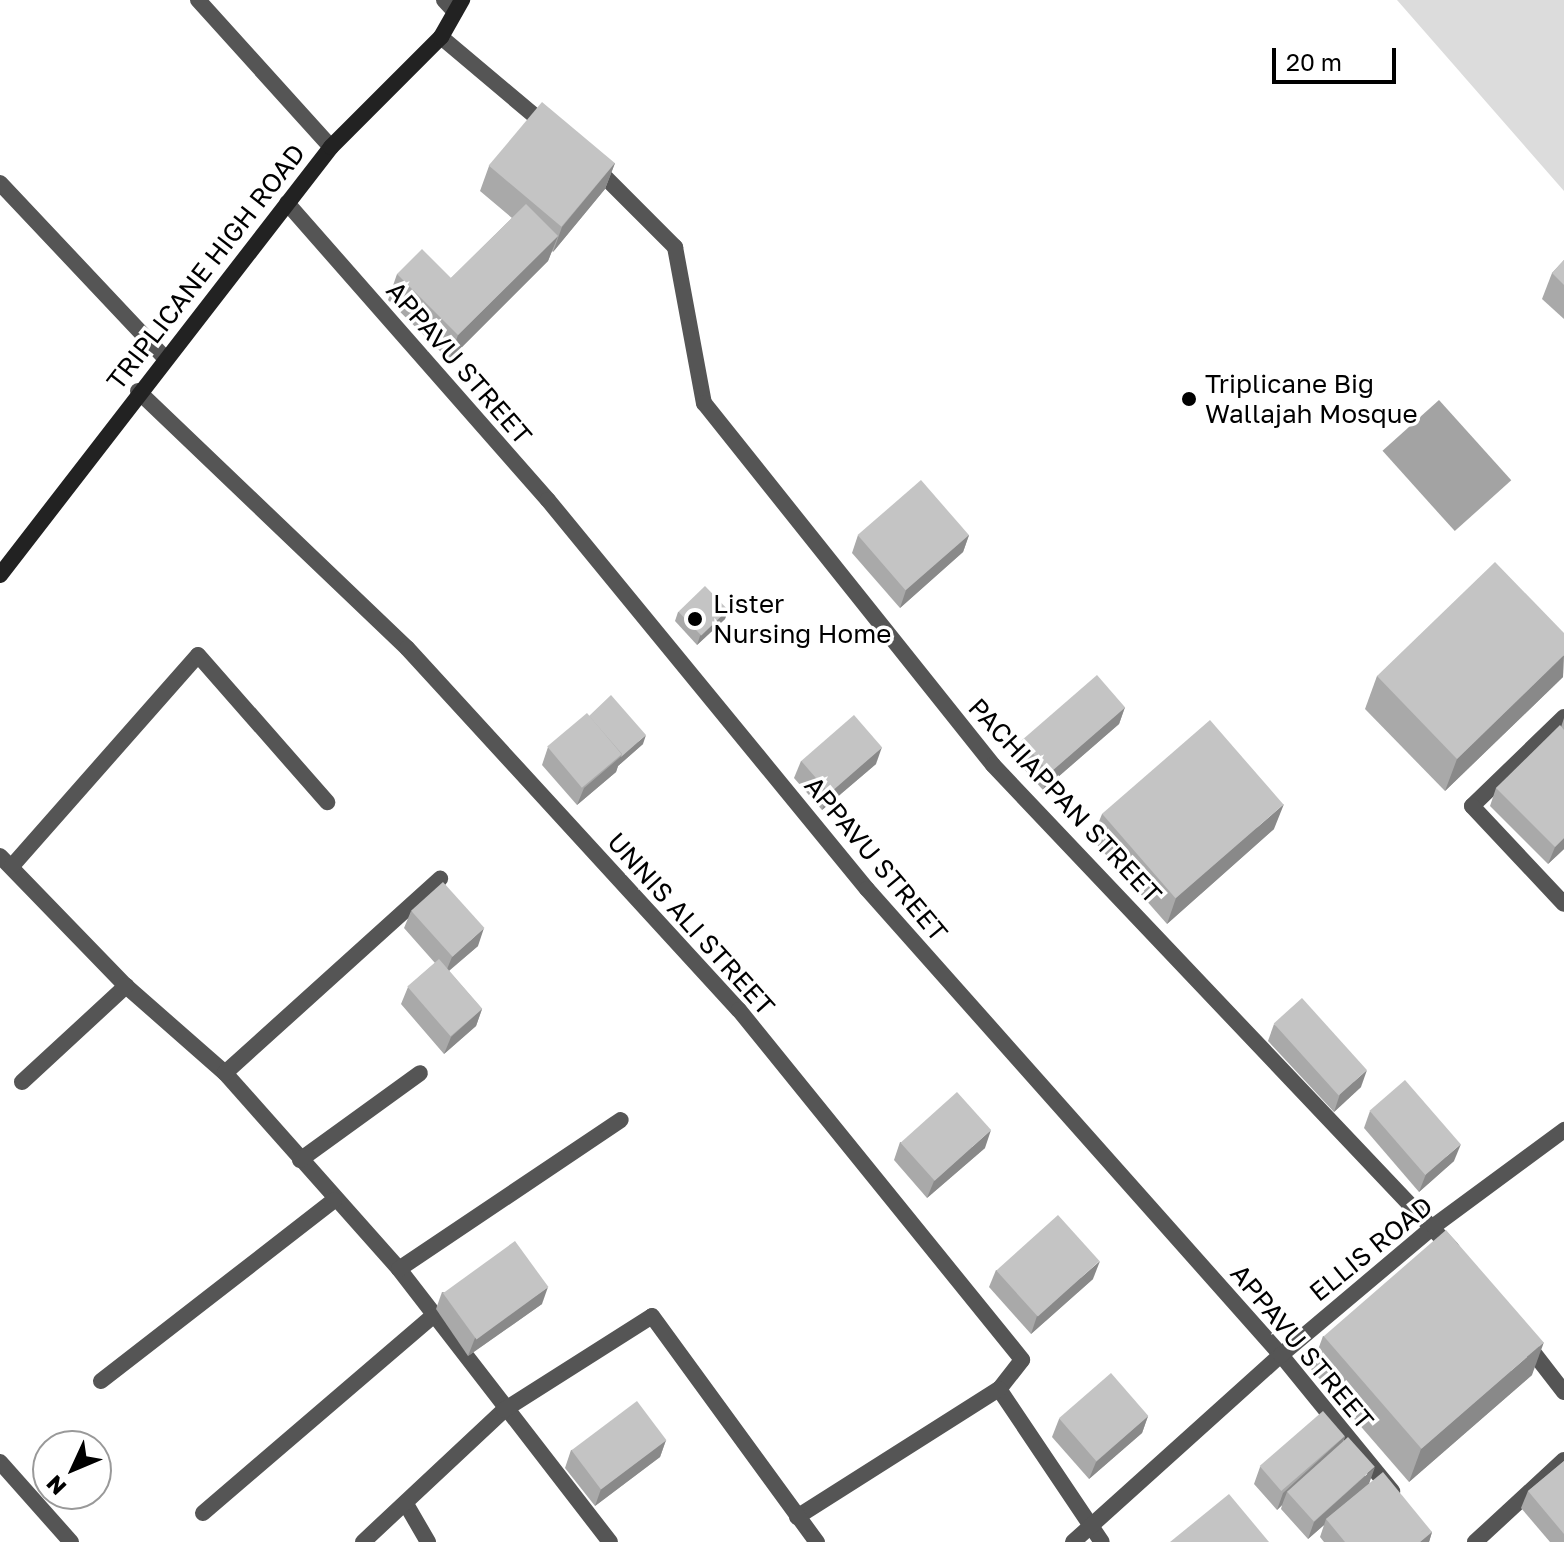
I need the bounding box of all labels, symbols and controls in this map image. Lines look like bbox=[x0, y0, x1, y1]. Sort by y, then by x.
scale bar bbox=[1276, 32, 1400, 82]
text: 20 m bbox=[1286, 47, 1342, 76]
street label: TRIPLICANE HIGH ROAD bbox=[100, 138, 312, 396]
street label: APPAVU STREET bbox=[380, 275, 538, 451]
place label: Triplicane Big Wallajah Mosque bbox=[1205, 368, 1418, 430]
marker: Triplicane Big Wallajah Mosque bbox=[1180, 390, 1198, 408]
place label: Lister Nursing Home bbox=[713, 588, 891, 650]
marker: Lister Nursing Home bbox=[684, 608, 706, 630]
street label: PACHIAPPAN STREET bbox=[962, 692, 1168, 910]
street label: APPAVU STREET bbox=[798, 770, 954, 948]
street label: UNNIS ALI STREET bbox=[601, 826, 781, 1022]
street label: ELLIS ROAD bbox=[1303, 1190, 1439, 1308]
street label: APPAVU STREET bbox=[1224, 1258, 1380, 1436]
north arrow bbox=[32, 1430, 112, 1510]
text: N bbox=[40, 1470, 71, 1501]

